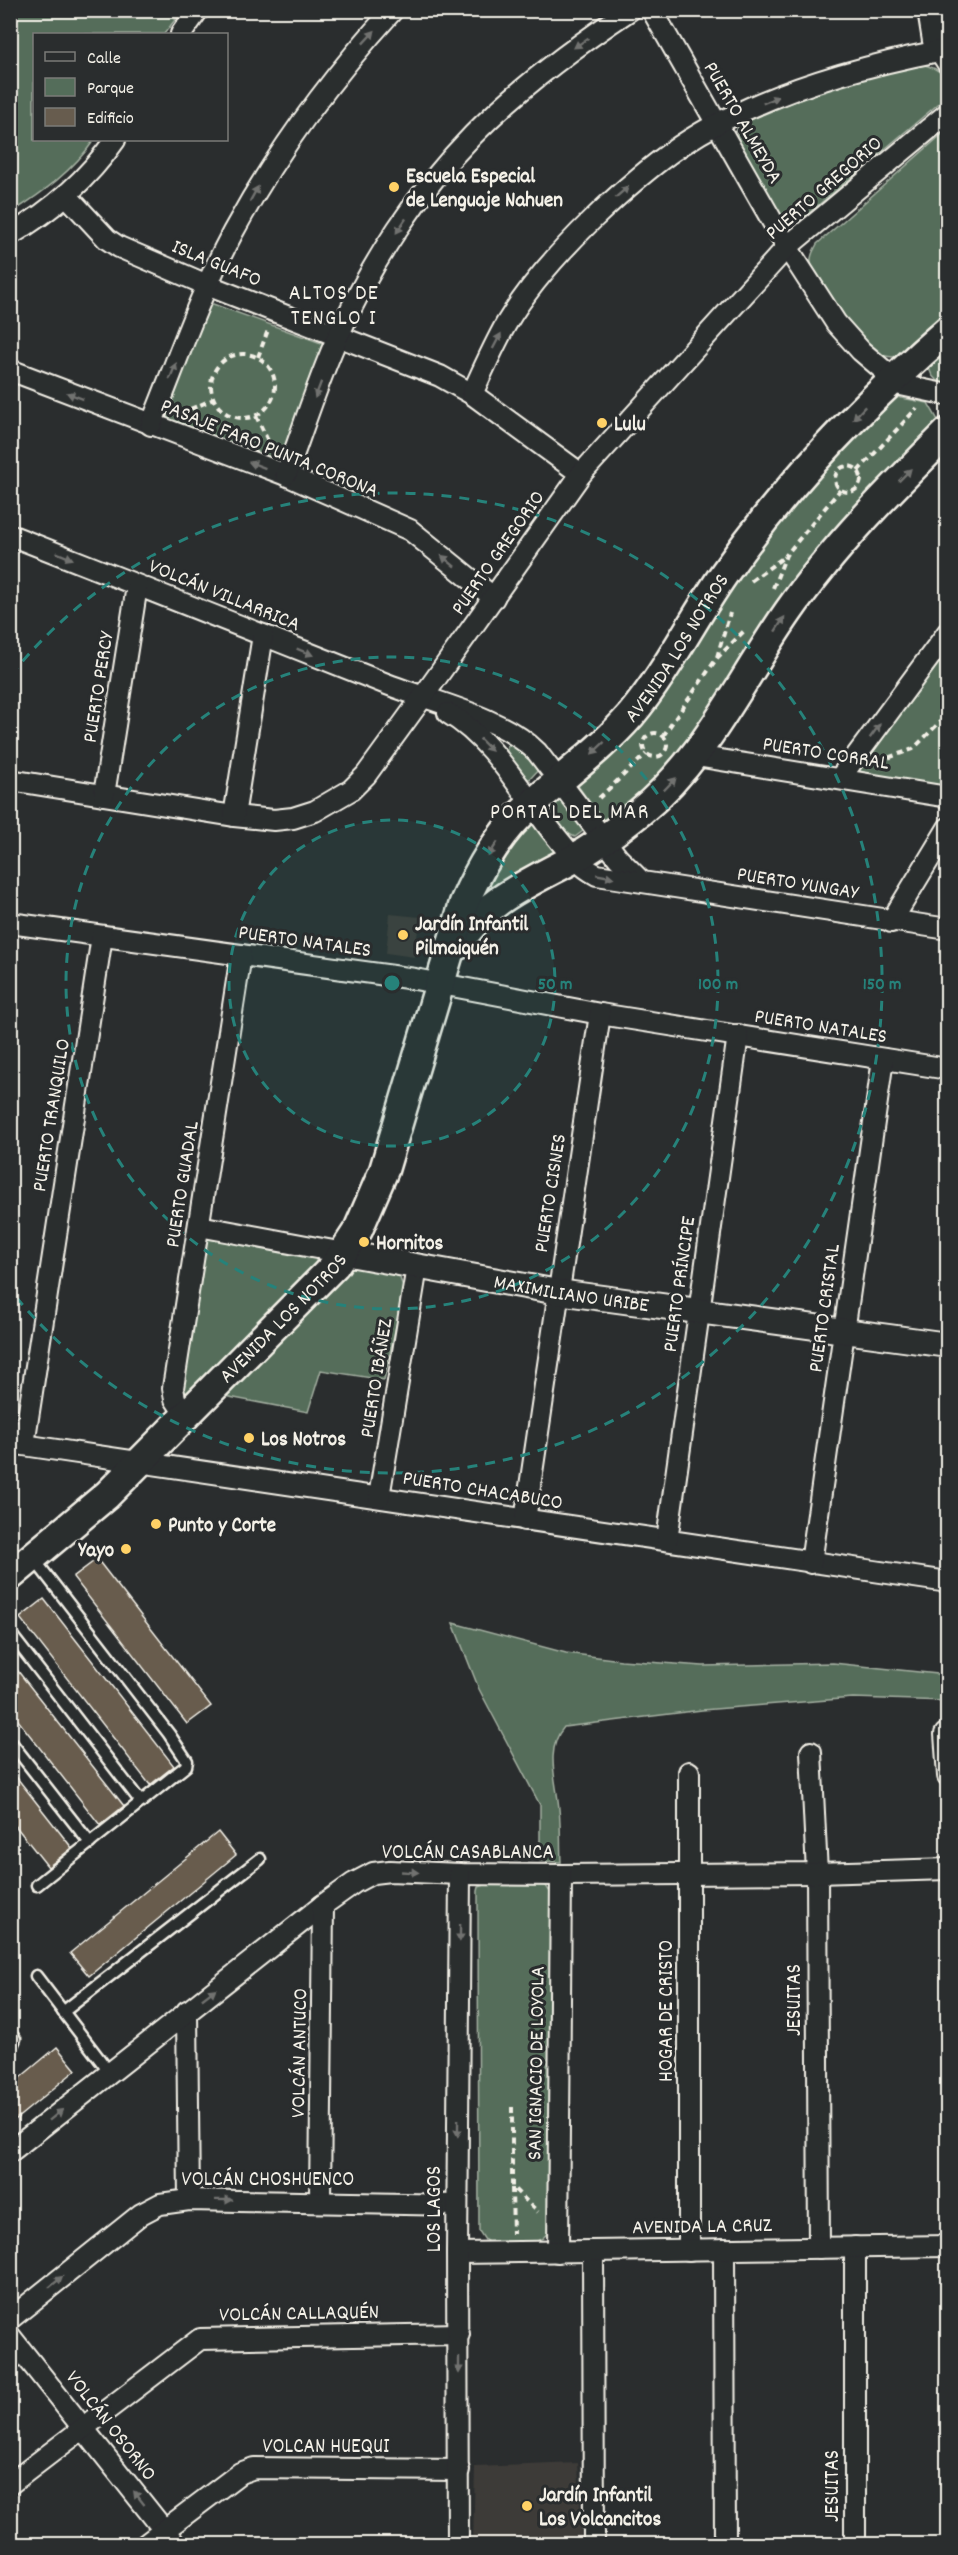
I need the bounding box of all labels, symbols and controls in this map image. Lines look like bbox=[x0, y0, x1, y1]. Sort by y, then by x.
one-way arrow bbox=[362, 30, 375, 45]
legend bbox=[33, 33, 228, 141]
one-way arrow bbox=[574, 37, 590, 49]
text: Calle bbox=[87, 47, 121, 72]
street label: PUERTO ALMEYDA bbox=[694, 57, 789, 190]
text: Parque bbox=[87, 77, 134, 102]
one-way arrow bbox=[763, 95, 781, 105]
text: Edificio bbox=[87, 107, 134, 132]
street label: PUERTO GREGORIO bbox=[760, 130, 890, 249]
place label: Escuela Especial de Lenguaje Nahuen bbox=[406, 163, 563, 217]
marker: Escuela Especial de Lenguaje Nahuen bbox=[387, 180, 401, 194]
one-way arrow bbox=[249, 186, 260, 202]
one-way arrow bbox=[614, 186, 629, 199]
one-way arrow bbox=[395, 217, 407, 233]
street label: ISLA GUAFO bbox=[167, 233, 265, 296]
district label: ALTOS DE TENGLO I bbox=[289, 279, 379, 335]
one-way arrow bbox=[492, 332, 502, 350]
one-way arrow bbox=[169, 362, 178, 380]
one-way arrow bbox=[312, 381, 322, 399]
one-way arrow bbox=[65, 391, 83, 401]
street label: PASAJE FARO PUNTA CORONA bbox=[155, 392, 382, 507]
one-way arrow bbox=[852, 405, 866, 420]
place label: Lulu bbox=[614, 411, 646, 441]
marker: Lulu bbox=[595, 416, 609, 430]
one-way arrow bbox=[248, 459, 266, 469]
one-way arrow bbox=[898, 468, 912, 482]
street label: PUERTO GREGORIO bbox=[445, 485, 554, 622]
one-way arrow bbox=[56, 552, 74, 562]
street label: VOLCÁN VILLARRICA bbox=[144, 553, 304, 641]
one-way arrow bbox=[441, 556, 456, 568]
street label: AVENIDA LOS NOTROS bbox=[619, 568, 738, 730]
one-way arrow bbox=[775, 615, 786, 632]
street label: PUERTO PERCY bbox=[76, 629, 124, 745]
one-way arrow bbox=[296, 647, 314, 657]
one-way arrow bbox=[869, 724, 881, 740]
street label: PUERTO CORRAL bbox=[760, 730, 891, 780]
one-way arrow bbox=[479, 737, 493, 751]
one-way arrow bbox=[590, 741, 605, 755]
one-way arrow bbox=[663, 778, 677, 792]
district label: PORTAL DEL MAR bbox=[490, 798, 650, 829]
one-way arrow bbox=[487, 841, 498, 857]
street label: PUERTO YUNGAY bbox=[735, 861, 862, 910]
one-way arrow bbox=[595, 872, 614, 881]
place label: Jardín Infantil Pilmaiquén bbox=[415, 911, 529, 965]
street label: PUERTO NATALES bbox=[236, 919, 373, 967]
marker: Jardín Infantil Pilmaiquén bbox=[396, 928, 410, 942]
centre of rings bbox=[382, 973, 402, 993]
text: 50 m bbox=[538, 973, 572, 998]
text: 100 m bbox=[698, 973, 738, 998]
text: 150 m bbox=[863, 973, 901, 998]
street label: PUERTO NATALES bbox=[752, 1003, 889, 1053]
street label: PUERTO TRANQUILO bbox=[26, 1037, 80, 1194]
street label: PUERTO GUADAL bbox=[159, 1119, 209, 1250]
street label: PUERTO CISNES bbox=[528, 1132, 576, 1255]
street label: PUERTO PRÍNCIPE bbox=[657, 1214, 705, 1354]
place label: Hornitos bbox=[376, 1230, 444, 1260]
marker: Hornitos bbox=[357, 1235, 371, 1249]
street label: PUERTO CRISTAL bbox=[802, 1242, 850, 1375]
street label: AVENIDA LOS NOTROS bbox=[214, 1248, 357, 1392]
street label: MAXIMILIANO URIBE bbox=[491, 1269, 651, 1322]
street label: PUERTO IBÁÑEZ bbox=[354, 1316, 402, 1440]
place label: Los Notros bbox=[261, 1426, 346, 1456]
marker: Los Notros bbox=[242, 1431, 256, 1445]
street label: PUERTO CHACABUCO bbox=[400, 1465, 565, 1519]
place label: Punto y Corte bbox=[168, 1512, 276, 1542]
marker: Punto y Corte bbox=[149, 1517, 163, 1531]
place label: Yayo bbox=[78, 1537, 114, 1567]
marker: Yayo bbox=[119, 1542, 133, 1556]
street label: VOLCÁN CASABLANCA bbox=[382, 1839, 554, 1869]
one-way arrow bbox=[400, 1867, 419, 1876]
one-way arrow bbox=[455, 1923, 465, 1942]
street label: HOGAR DE CRISTO bbox=[653, 1940, 683, 2082]
street label: JESUITAS bbox=[781, 1964, 811, 2036]
street label: SAN IGNACIO DE LOYOLA bbox=[521, 1966, 555, 2160]
one-way arrow bbox=[201, 1988, 217, 2001]
street label: VOLCÁN ANTUCO bbox=[285, 1988, 317, 2118]
one-way arrow bbox=[48, 2109, 64, 2122]
one-way arrow bbox=[453, 2118, 463, 2137]
street label: VOLCÁN CHOSHUENCO bbox=[182, 2166, 354, 2196]
street label: LOS LAGOS bbox=[421, 2166, 451, 2252]
one-way arrow bbox=[215, 2195, 234, 2205]
street label: AVENIDA LA CRUZ bbox=[632, 2212, 773, 2244]
one-way arrow bbox=[48, 2275, 64, 2288]
street label: VOLCÁN CALLAQUÉN bbox=[219, 2299, 379, 2331]
one-way arrow bbox=[454, 2355, 464, 2374]
street label: VOLCÁN OSORNO bbox=[57, 2365, 162, 2489]
street label: VOLCAN HUEQUI bbox=[262, 2433, 390, 2463]
street label: JESUITAS bbox=[819, 2450, 849, 2522]
place label: Jardín Infantil Los Volcancitos bbox=[539, 2482, 661, 2536]
one-way arrow bbox=[133, 2491, 145, 2507]
marker: Jardín Infantil Los Volcancitos bbox=[520, 2499, 534, 2513]

